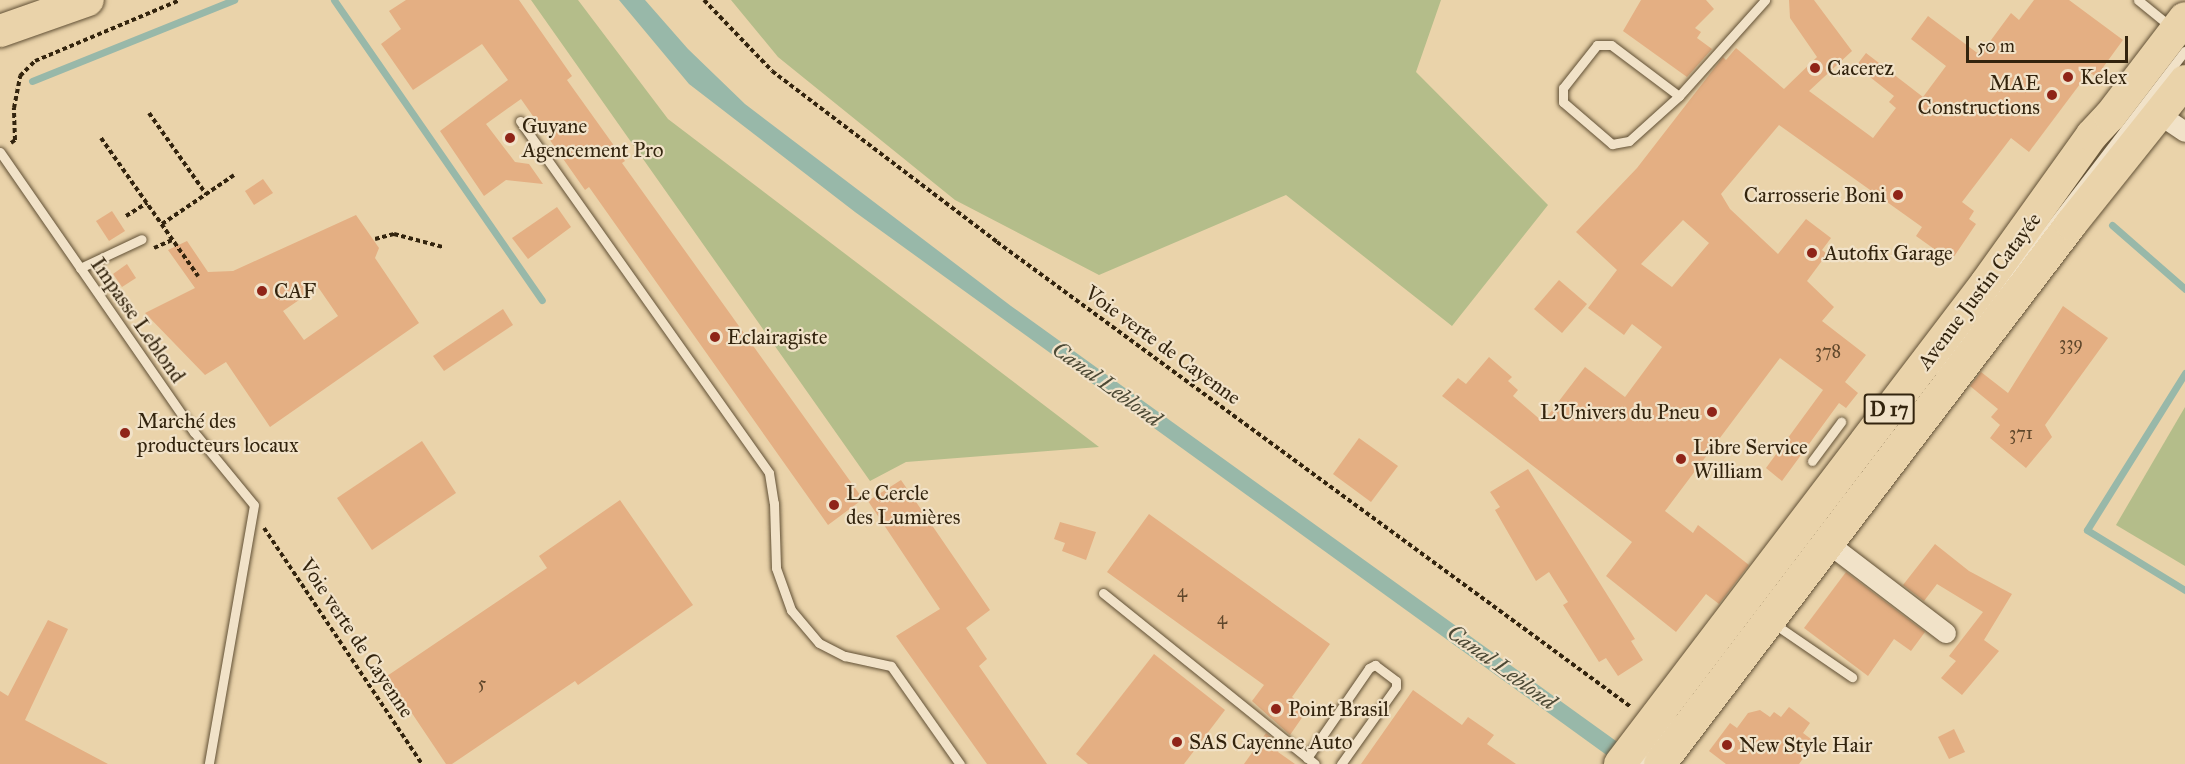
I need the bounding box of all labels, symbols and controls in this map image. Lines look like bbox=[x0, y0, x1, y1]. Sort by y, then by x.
scale bar bbox=[1969, 24, 2131, 62]
text: 50 m bbox=[1977, 35, 2015, 57]
place label: Cacerez bbox=[1827, 55, 1894, 81]
marker: Cacerez bbox=[1808, 61, 1822, 75]
place label: Kelex bbox=[2080, 64, 2127, 90]
place label: MAE Constructions bbox=[1918, 70, 2040, 120]
marker: Kelex bbox=[2061, 70, 2075, 84]
marker: MAE Constructions bbox=[2045, 88, 2059, 102]
place label: Guyane Agencement Pro bbox=[522, 113, 664, 163]
marker: Guyane Agencement Pro bbox=[503, 131, 517, 145]
place label: Carrosserie Boni bbox=[1744, 182, 1886, 208]
marker: Carrosserie Boni bbox=[1891, 188, 1905, 202]
street label: Avenue Justin Catayée bbox=[1912, 208, 2046, 374]
place label: Autofix Garage bbox=[1824, 240, 1953, 266]
marker: Autofix Garage bbox=[1805, 246, 1819, 260]
street label: Impasse Leblond bbox=[85, 252, 191, 388]
place label: CAF bbox=[274, 278, 316, 304]
street label: Voie verte de Cayenne bbox=[1080, 280, 1246, 410]
marker: CAF bbox=[255, 284, 269, 298]
place label: Eclairagiste bbox=[727, 324, 827, 350]
marker: Eclairagiste bbox=[708, 330, 722, 344]
house number: 339 bbox=[2059, 332, 2083, 354]
water label: Canal Leblond bbox=[1047, 336, 1167, 432]
house number: 378 bbox=[1815, 340, 1841, 362]
road number: D 17 bbox=[1864, 392, 1914, 426]
place label: L'Univers du Pneu bbox=[1540, 399, 1700, 425]
marker: L'Univers du Pneu bbox=[1705, 405, 1719, 419]
place label: Marché des producteurs locaux bbox=[137, 408, 299, 458]
house number: 371 bbox=[2009, 422, 2033, 444]
marker: Marché des producteurs locaux bbox=[118, 426, 132, 440]
place label: Libre Service William bbox=[1693, 434, 1808, 484]
marker: Libre Service William bbox=[1674, 452, 1688, 466]
place label: Le Cercle des Lumières bbox=[846, 480, 960, 530]
marker: Le Cercle des Lumières bbox=[827, 498, 841, 512]
street label: Voie verte de Cayenne bbox=[294, 554, 420, 722]
house number: 4 bbox=[1177, 580, 1187, 602]
house number: 4 bbox=[1217, 607, 1227, 629]
water label: Canal Leblond bbox=[1442, 619, 1562, 715]
house number: 5 bbox=[478, 672, 486, 694]
place label: Point Brasil bbox=[1288, 696, 1389, 722]
marker: Point Brasil bbox=[1269, 702, 1283, 716]
place label: SAS Cayenne Auto bbox=[1189, 729, 1352, 755]
place label: New Style Hair bbox=[1739, 732, 1872, 758]
marker: SAS Cayenne Auto bbox=[1170, 735, 1184, 749]
marker: New Style Hair bbox=[1720, 738, 1734, 752]

